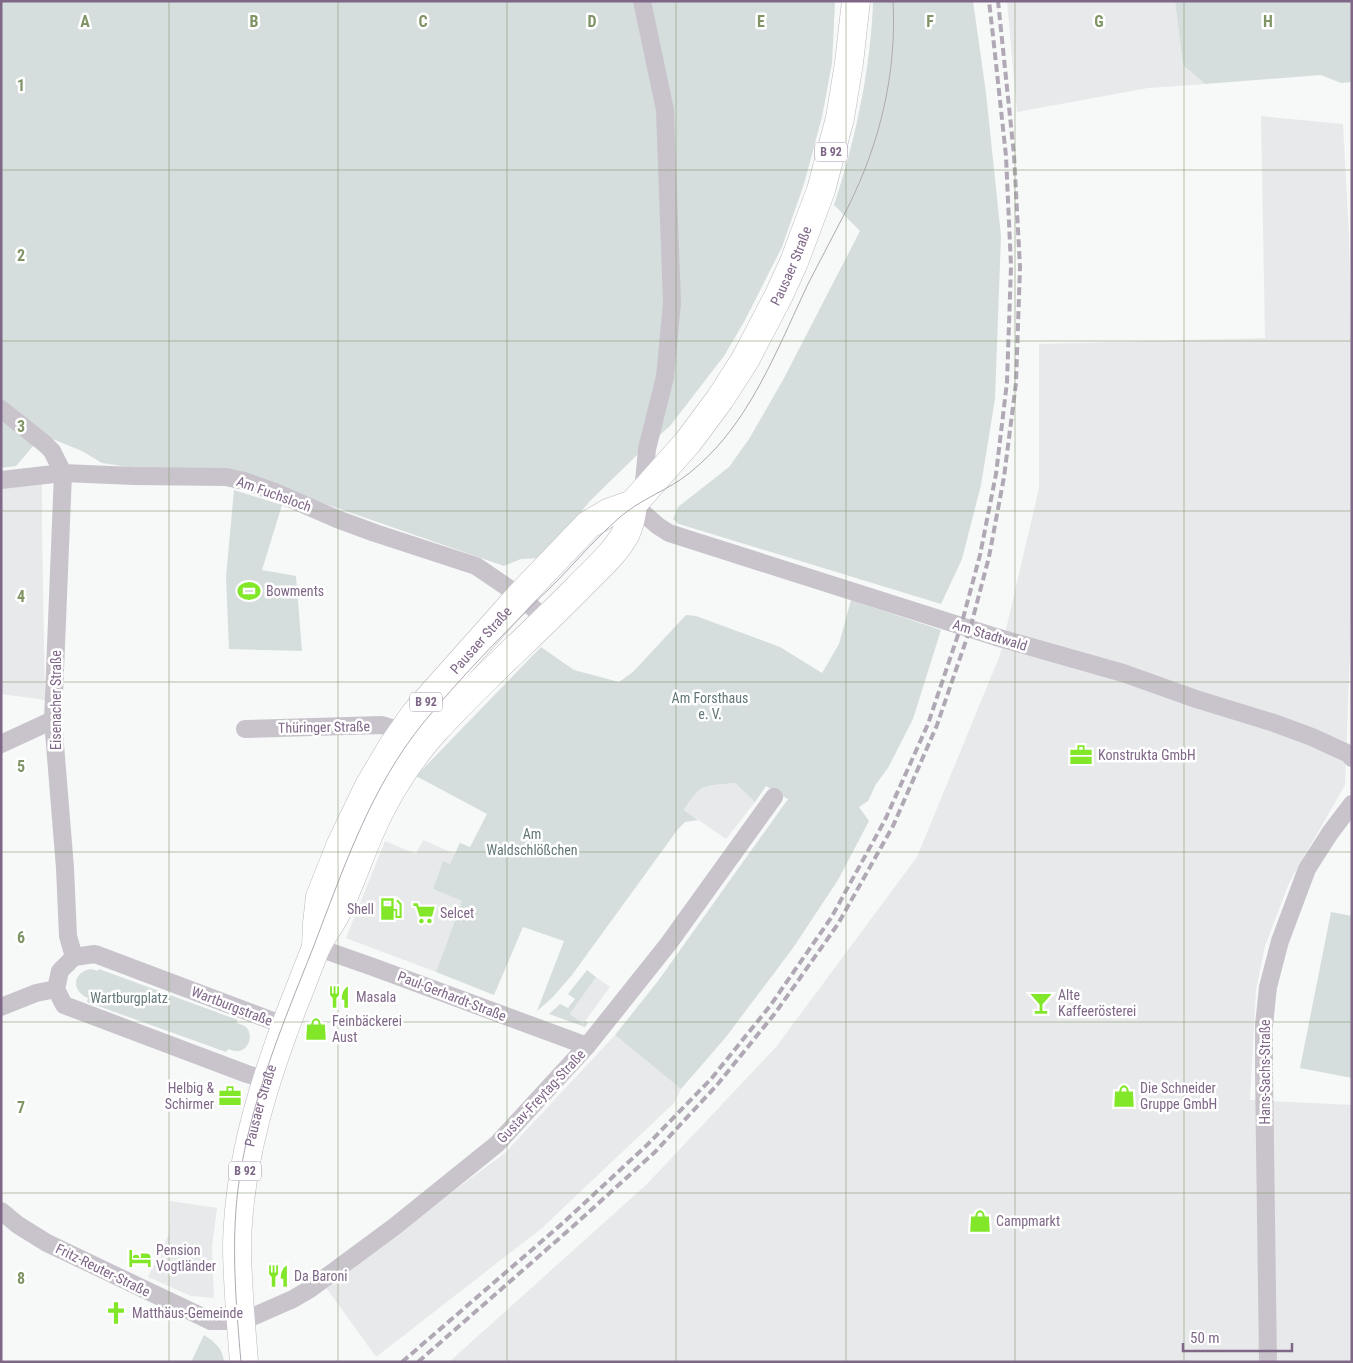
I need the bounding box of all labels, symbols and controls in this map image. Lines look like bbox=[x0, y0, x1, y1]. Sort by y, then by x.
text: A bbox=[80, 12, 90, 31]
text: B bbox=[250, 12, 259, 31]
text: C bbox=[418, 12, 428, 31]
text: D bbox=[587, 12, 597, 31]
text: E bbox=[757, 12, 765, 31]
text: F bbox=[926, 12, 934, 31]
text: G bbox=[1094, 12, 1104, 31]
text: H bbox=[1263, 12, 1273, 31]
text: 1 bbox=[17, 76, 25, 95]
road number: B 92 bbox=[815, 142, 847, 162]
street label: Pausaer Straße bbox=[767, 224, 815, 308]
text: 2 bbox=[17, 246, 25, 265]
text: 3 bbox=[17, 417, 25, 436]
street label: Am Fuchsloch bbox=[234, 473, 314, 515]
sports icon: Bowments bbox=[236, 578, 262, 604]
place label: Bowments bbox=[266, 583, 324, 599]
text: 4 bbox=[17, 587, 25, 606]
street label: Pausaer Straße bbox=[447, 603, 515, 677]
street label: Am Stadtwald bbox=[951, 616, 1029, 654]
street label: Eisenacher Straße bbox=[48, 650, 64, 750]
park label: Am Forsthaus e. V. bbox=[672, 690, 748, 722]
road number: B 92 bbox=[410, 692, 442, 712]
street label: Thüringer Straße bbox=[278, 718, 371, 736]
office icon: Konstrukta GmbH bbox=[1068, 742, 1094, 768]
place label: Konstrukta GmbH bbox=[1098, 747, 1196, 763]
text: 5 bbox=[17, 757, 25, 776]
park label: Am Waldschlößchen bbox=[486, 826, 578, 858]
fuel station icon: Shell bbox=[378, 896, 404, 922]
supermarket icon: Selcet bbox=[411, 900, 437, 926]
place label: Shell bbox=[347, 901, 374, 917]
place label: Selcet bbox=[440, 905, 474, 921]
text: 6 bbox=[17, 928, 25, 947]
street label: Paul-Gerhardt-Straße bbox=[395, 968, 509, 1024]
street label: Wartburgstraße bbox=[189, 983, 275, 1029]
restaurant icon: Masala bbox=[326, 984, 352, 1010]
place label: Alte Kaffeerösterei bbox=[1058, 987, 1136, 1019]
place label: Masala bbox=[356, 989, 396, 1005]
park label: Wartburgplatz bbox=[90, 990, 168, 1006]
bar icon: Alte Kaffeerösterei bbox=[1028, 990, 1054, 1016]
place label: Feinbäckerei Aust bbox=[332, 1013, 402, 1045]
shop icon: Feinbäckerei Aust bbox=[303, 1016, 329, 1042]
street label: Hans-Sachs-Straße bbox=[1257, 1019, 1273, 1125]
street label: Gustav-Freytag-Straße bbox=[494, 1046, 589, 1146]
street label: Pausaer Straße bbox=[241, 1062, 279, 1148]
place label: Helbig & Schirmer bbox=[165, 1080, 214, 1112]
place label: Die Schneider Gruppe GmbH bbox=[1140, 1080, 1217, 1112]
office icon: Helbig & Schirmer bbox=[217, 1083, 243, 1109]
shop icon: Die Schneider Gruppe GmbH bbox=[1111, 1083, 1137, 1109]
text: 7 bbox=[17, 1098, 25, 1117]
road number: B 92 bbox=[229, 1162, 261, 1180]
shop icon: Campmarkt bbox=[967, 1208, 993, 1234]
place label: Campmarkt bbox=[996, 1213, 1060, 1229]
street label: Fritz-Reuter-Straße bbox=[53, 1240, 153, 1300]
place label: Pension Vogtländer bbox=[156, 1242, 216, 1274]
hotel icon: Pension Vogtländer bbox=[127, 1245, 153, 1271]
restaurant icon: Da Baroni bbox=[265, 1263, 291, 1289]
place label: Da Baroni bbox=[294, 1268, 347, 1284]
text: 8 bbox=[17, 1269, 25, 1288]
church icon: Matthäus-Gemeinde bbox=[103, 1300, 129, 1326]
place label: Matthäus-Gemeinde bbox=[132, 1305, 244, 1321]
scale bar bbox=[1183, 1320, 1292, 1352]
text: 50 m bbox=[1190, 1329, 1220, 1347]

